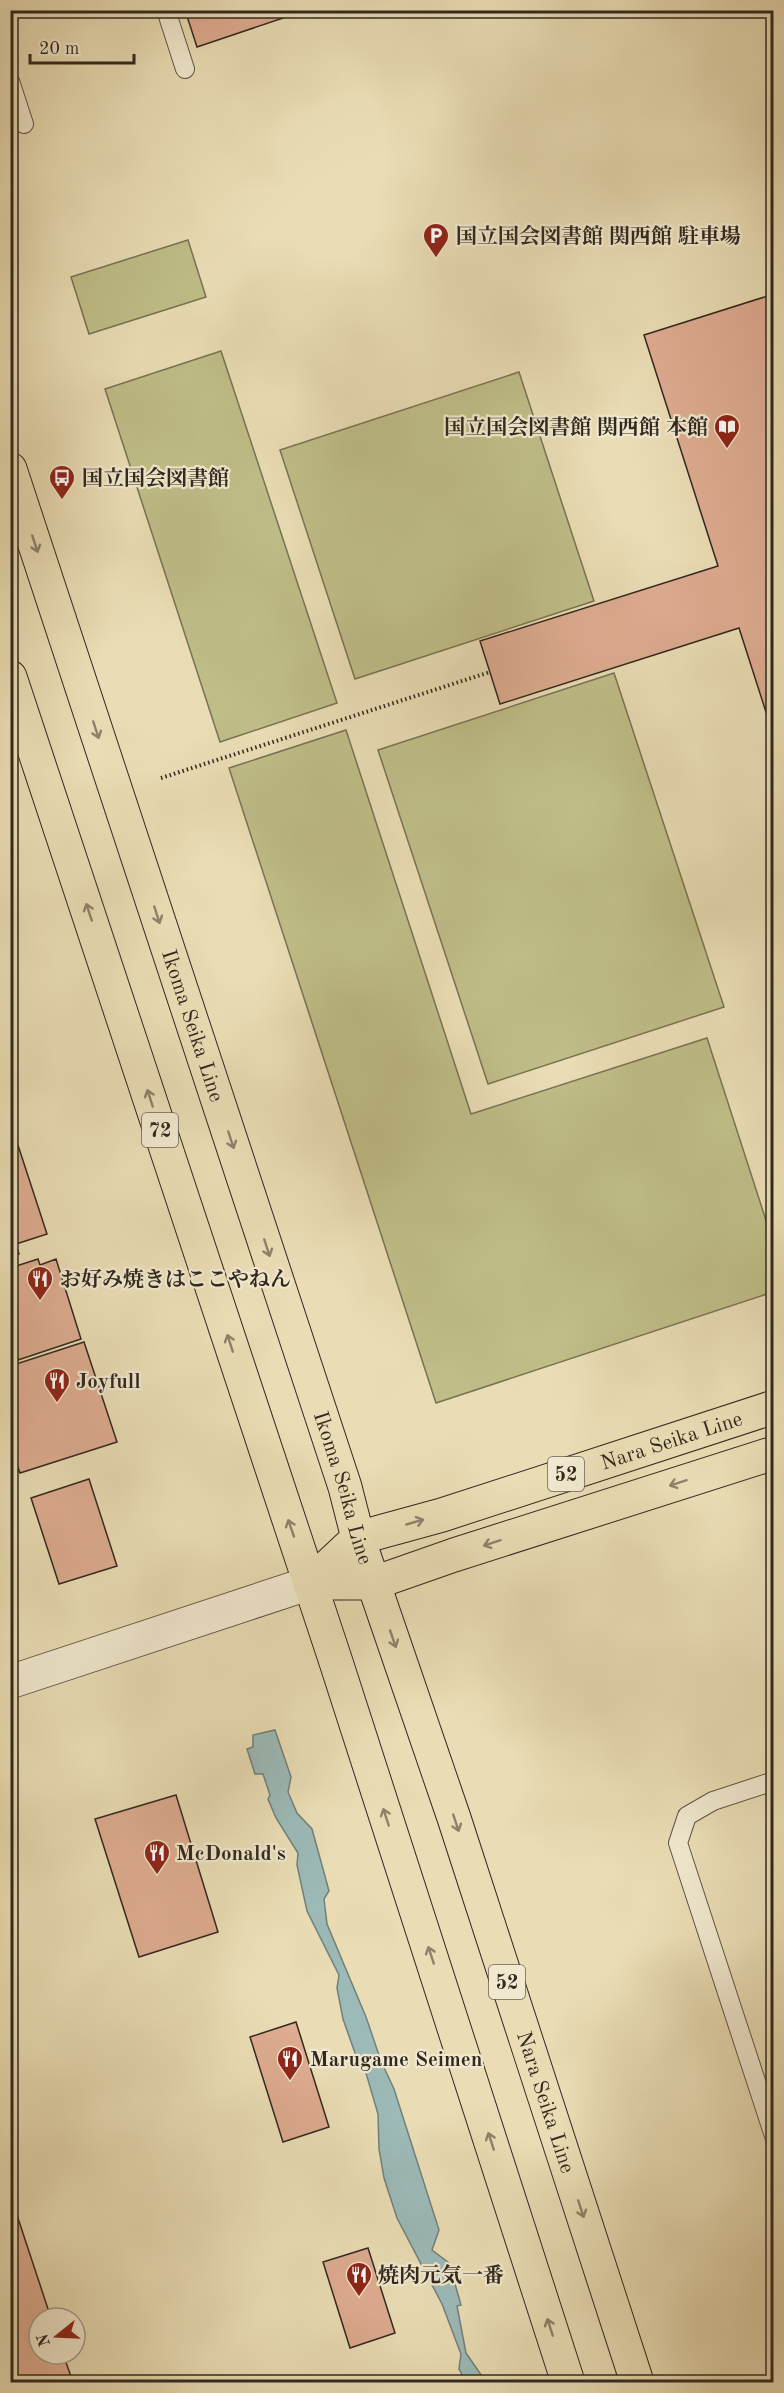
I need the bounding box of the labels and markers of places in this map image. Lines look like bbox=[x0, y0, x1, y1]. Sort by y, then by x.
parking icon: 国立国会図書館 関西館 駐車場 bbox=[421, 221, 451, 259]
place label: 国立国会図書館 関西館 駐車場 bbox=[456, 224, 741, 248]
library icon: 国立国会図書館 関西館 本館 bbox=[712, 412, 742, 450]
place label: 国立国会図書館 関西館 本館 bbox=[444, 415, 708, 439]
bus stop icon: 国立国会図書館 bbox=[47, 463, 77, 501]
place label: 国立国会図書館 bbox=[82, 466, 229, 490]
restaurant icon: お好み焼きはここやねん bbox=[25, 1264, 55, 1302]
place label: お好み焼きはここやねん bbox=[60, 1268, 291, 1291]
restaurant icon: Joyfull bbox=[42, 1366, 72, 1404]
place label: Joyfull bbox=[76, 1372, 141, 1393]
restaurant icon: McDonald's bbox=[142, 1838, 172, 1876]
place label: McDonald's bbox=[176, 1844, 286, 1865]
restaurant icon: Marugame Seimen bbox=[275, 2044, 305, 2082]
place label: Marugame Seimen bbox=[310, 2050, 482, 2071]
restaurant icon: 焼肉元気一番 bbox=[344, 2260, 374, 2298]
place label: 焼肉元気一番 bbox=[378, 2264, 504, 2287]

